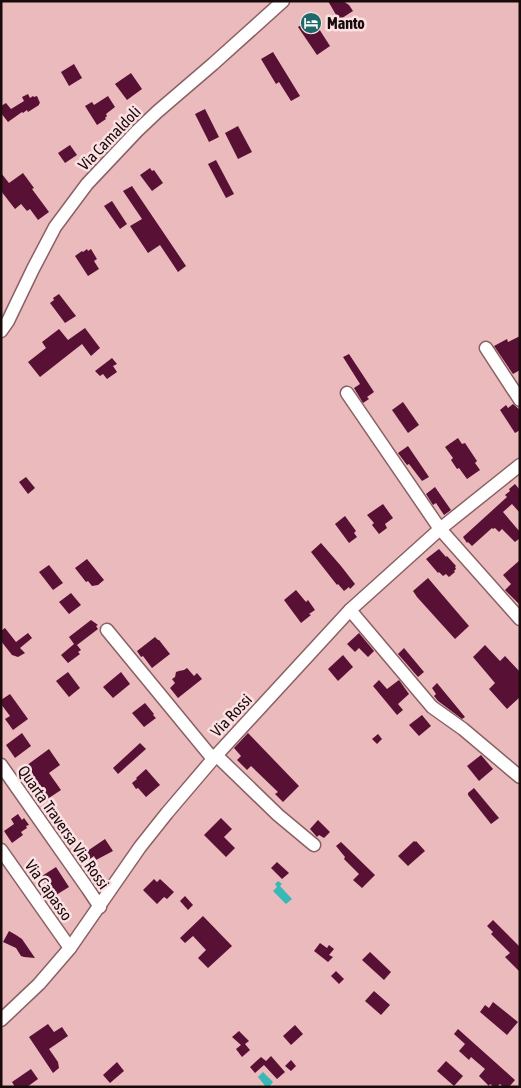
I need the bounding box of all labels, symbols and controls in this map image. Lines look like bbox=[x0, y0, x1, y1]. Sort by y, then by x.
hotel icon: Manto bbox=[299, 11, 323, 35]
place label: Manto bbox=[327, 14, 365, 32]
street label: Via Camaldoli bbox=[74, 102, 144, 174]
street label: Via Rossi bbox=[207, 690, 255, 740]
street label: Quarta Traversa Via Rossi bbox=[15, 762, 113, 892]
street label: Via Capasso bbox=[21, 856, 76, 924]

